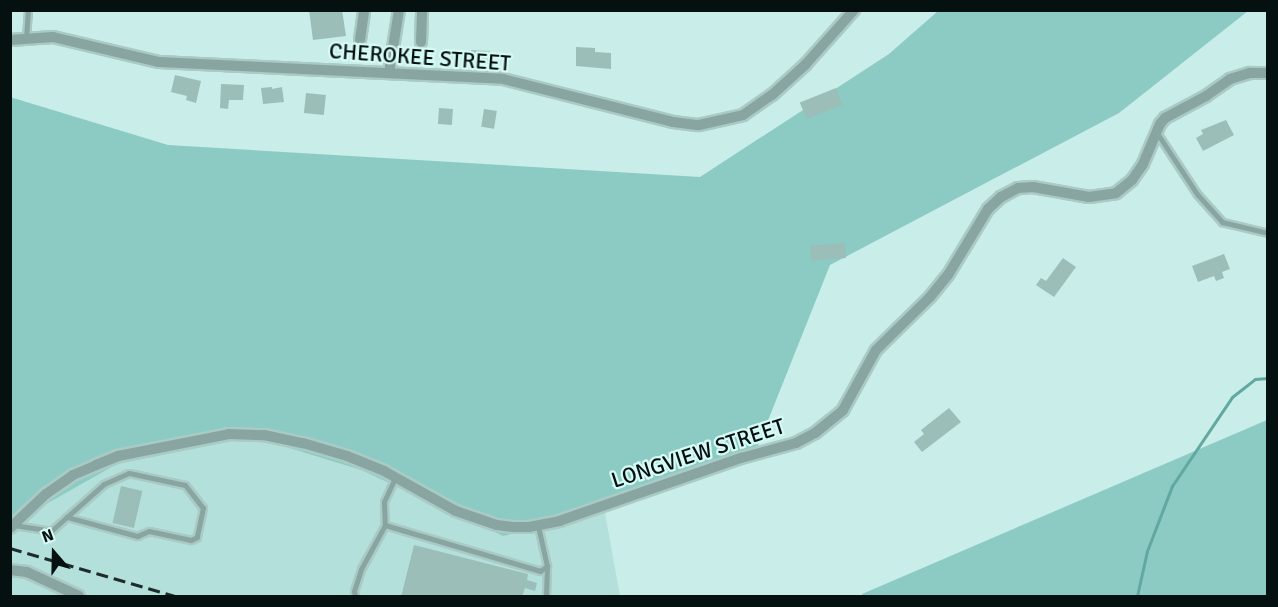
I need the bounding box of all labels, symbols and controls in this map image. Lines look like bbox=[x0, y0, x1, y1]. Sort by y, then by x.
street label: CHEROKEE STREET bbox=[328, 37, 512, 77]
street label: LONGVIEW STREET bbox=[608, 413, 788, 493]
north arrow bbox=[24, 523, 84, 583]
text: N bbox=[39, 525, 56, 547]

